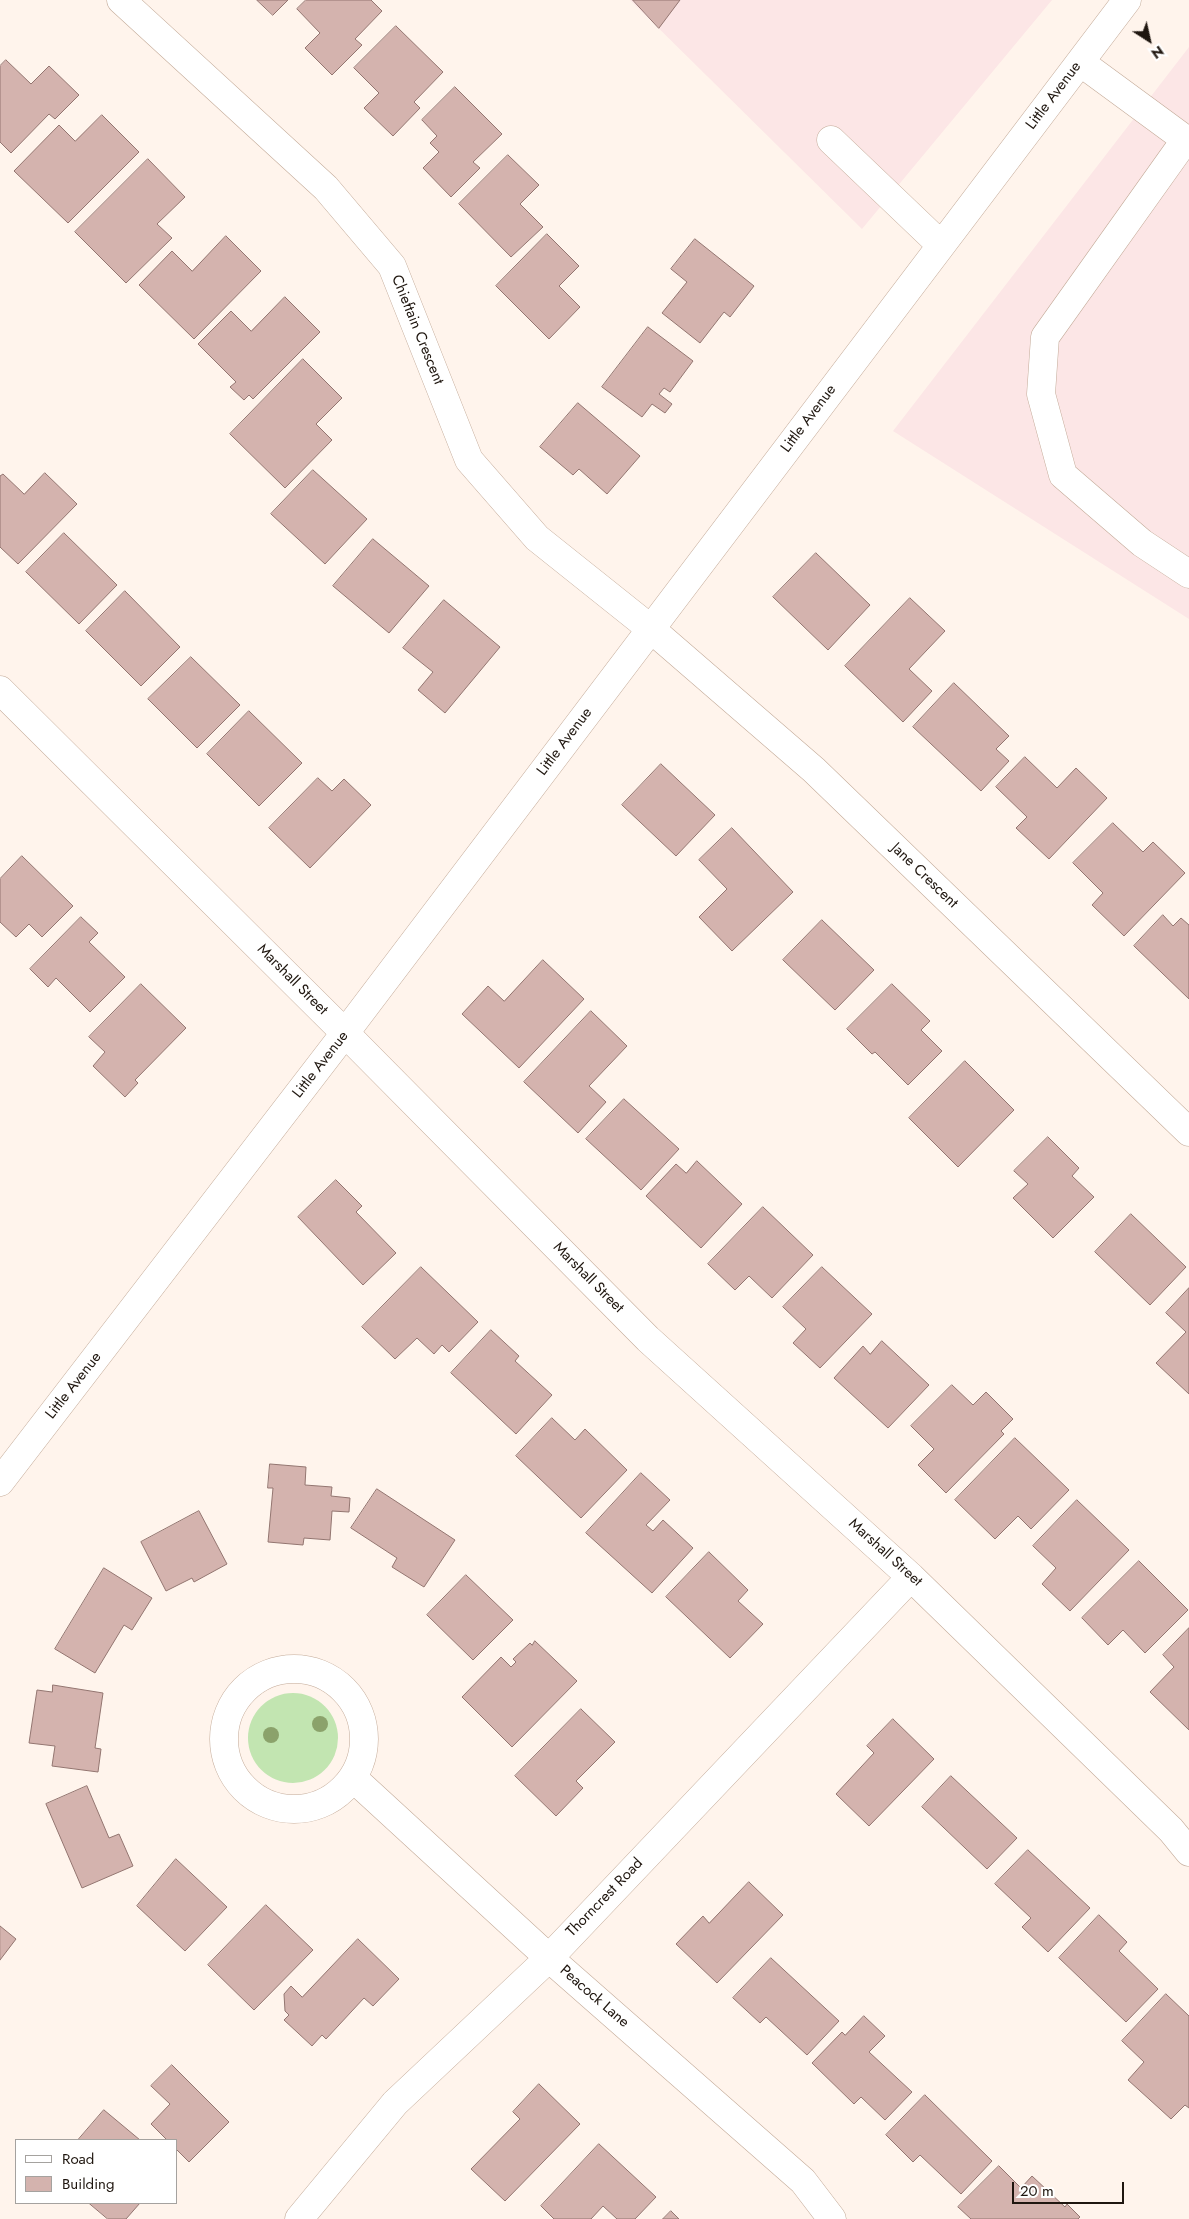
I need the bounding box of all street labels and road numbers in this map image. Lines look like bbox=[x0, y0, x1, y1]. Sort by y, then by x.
street label: Little Avenue bbox=[1023, 59, 1085, 133]
street label: Chieftain Crescent bbox=[387, 273, 447, 387]
street label: Little Avenue bbox=[778, 382, 840, 456]
street label: Little Avenue bbox=[534, 705, 596, 779]
street label: Jane Crescent bbox=[887, 840, 961, 912]
street label: Marshall Street bbox=[253, 941, 331, 1019]
street label: Little Avenue bbox=[289, 1028, 353, 1102]
street label: Marshall Street bbox=[549, 1239, 627, 1317]
street label: Little Avenue bbox=[42, 1349, 106, 1423]
street label: Marshall Street bbox=[844, 1515, 926, 1591]
street label: Thorncrest Road bbox=[563, 1855, 647, 1941]
street label: Peacock Lane bbox=[556, 1962, 632, 2032]

